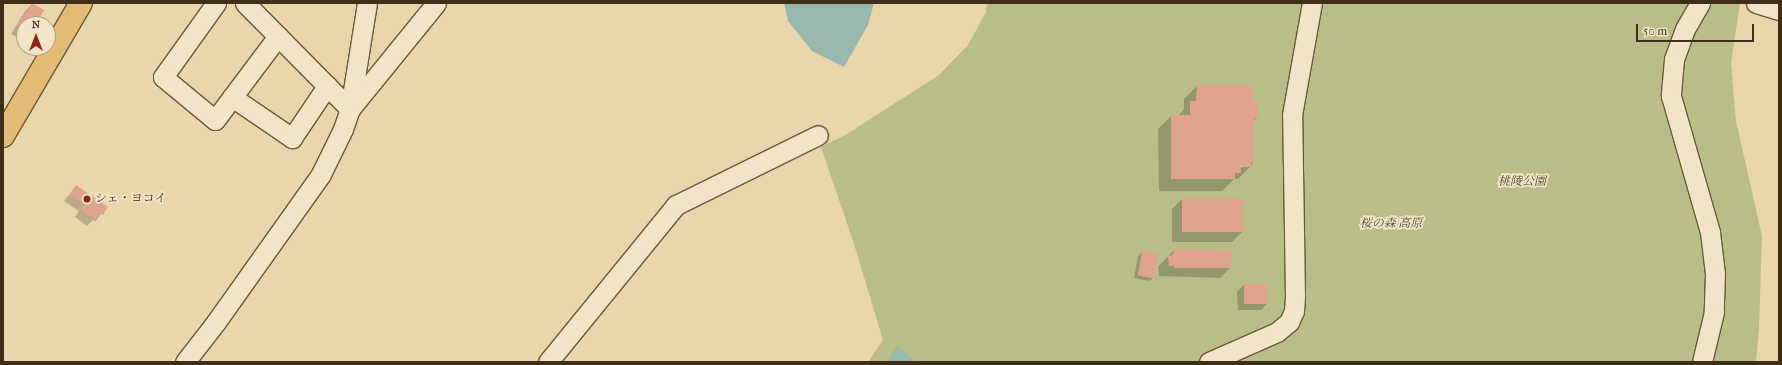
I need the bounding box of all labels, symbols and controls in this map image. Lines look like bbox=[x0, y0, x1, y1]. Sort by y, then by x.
north arrow bbox=[16, 16, 56, 56]
scale bar bbox=[1638, 16, 1756, 42]
text: N bbox=[32, 18, 40, 31]
text: 50 m bbox=[1643, 24, 1667, 38]
park label: 桃陵公園 bbox=[1498, 175, 1546, 189]
place label: シェ・ヨコイ bbox=[95, 192, 167, 206]
marker: シェ・ヨコイ bbox=[82, 194, 92, 204]
park label: 桜の森 高原 bbox=[1360, 217, 1422, 231]

